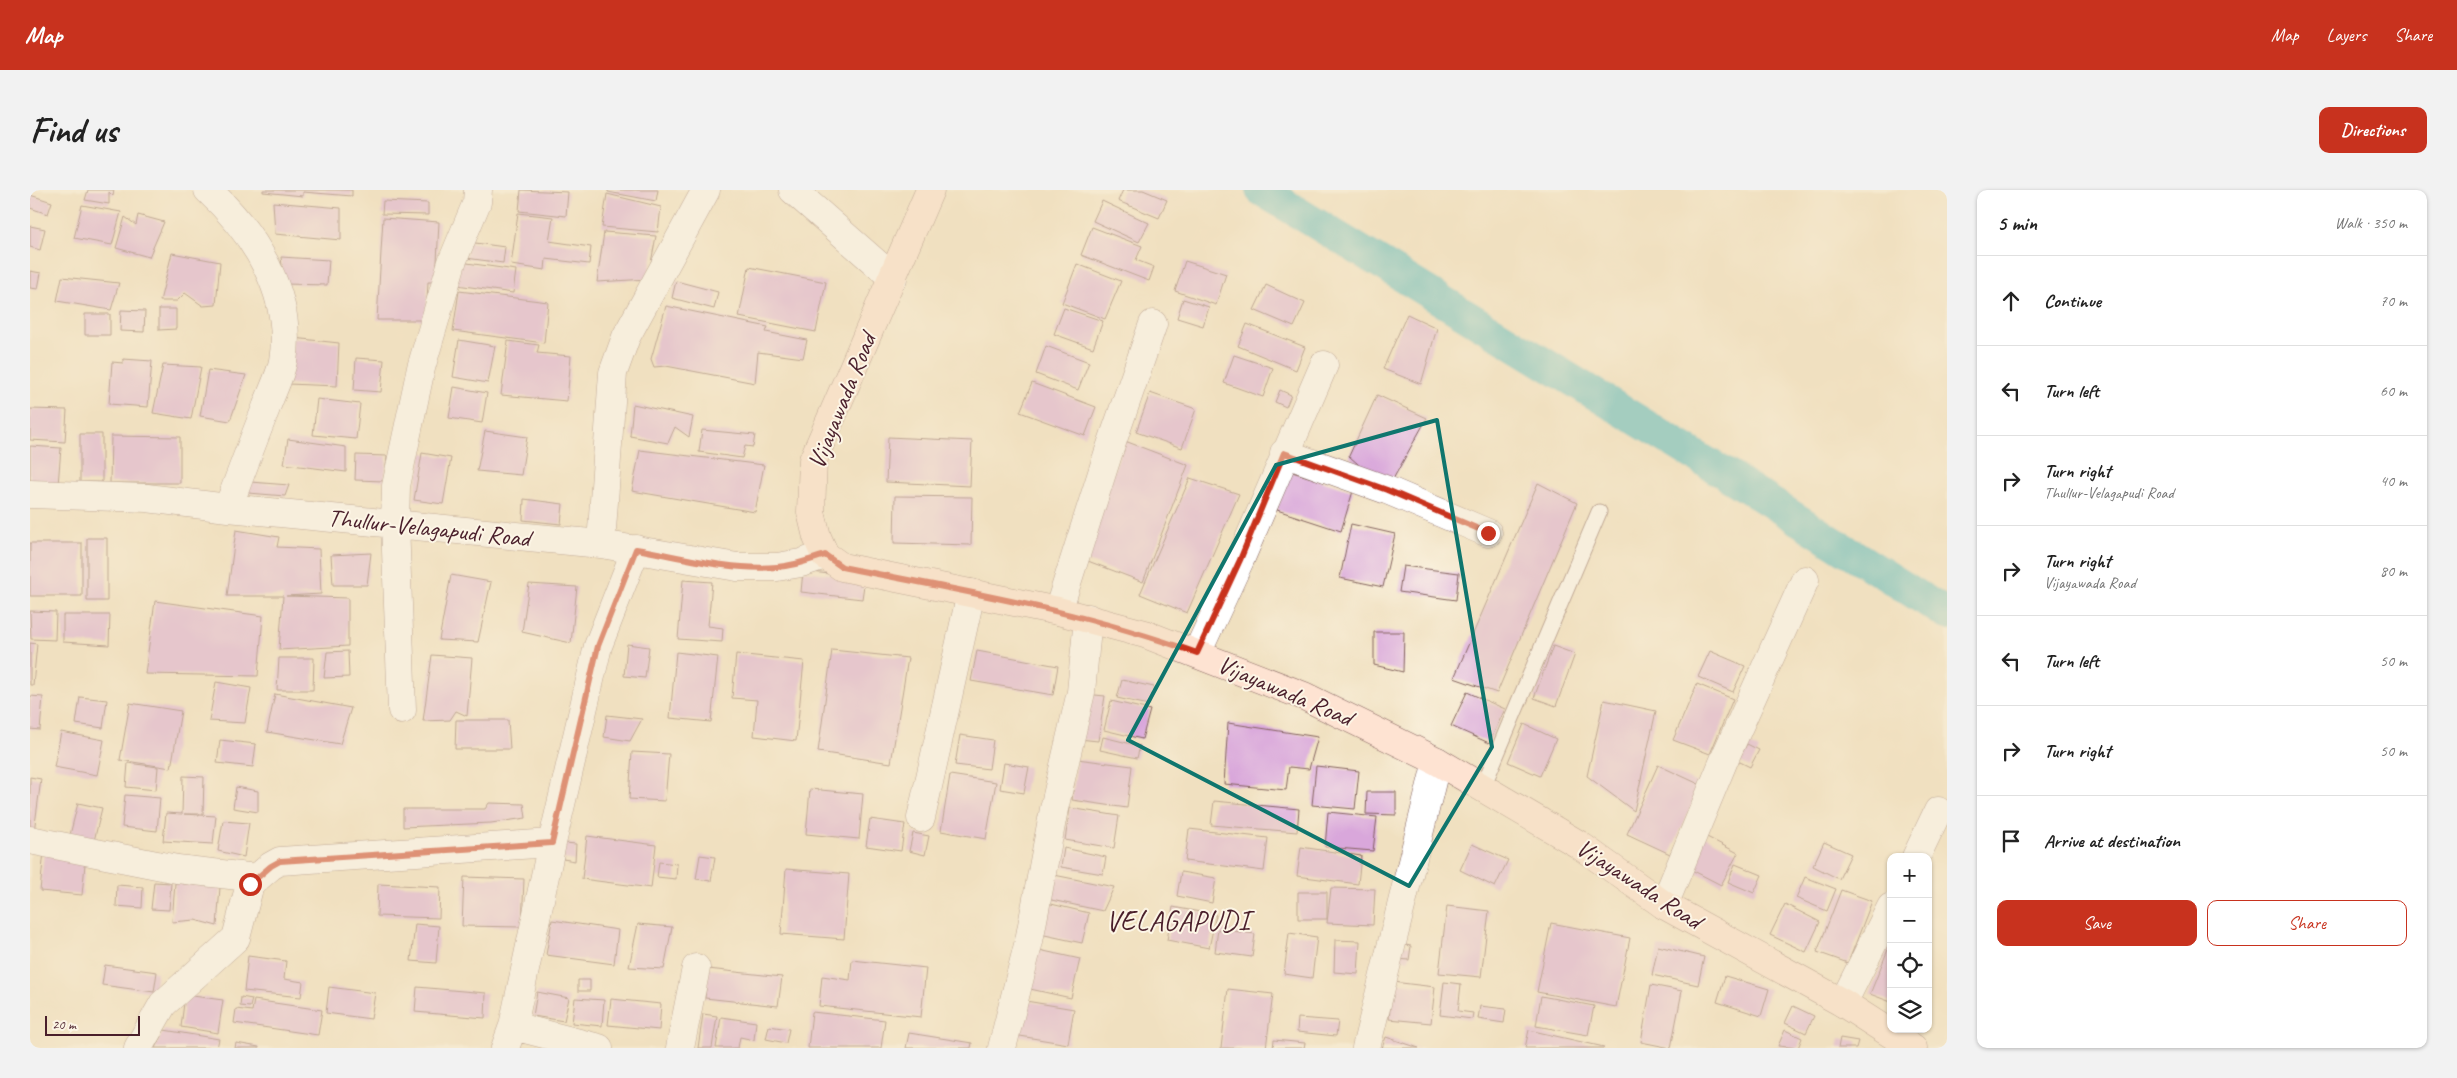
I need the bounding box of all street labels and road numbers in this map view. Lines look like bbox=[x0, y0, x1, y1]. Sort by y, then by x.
street label: Vijayawada Road bbox=[800, 325, 885, 473]
street label: Thullur-Velagapudi Road bbox=[326, 501, 536, 555]
street label: Vijayawada Road bbox=[1213, 648, 1361, 735]
street label: Vijayawada Road bbox=[1570, 832, 1711, 939]

